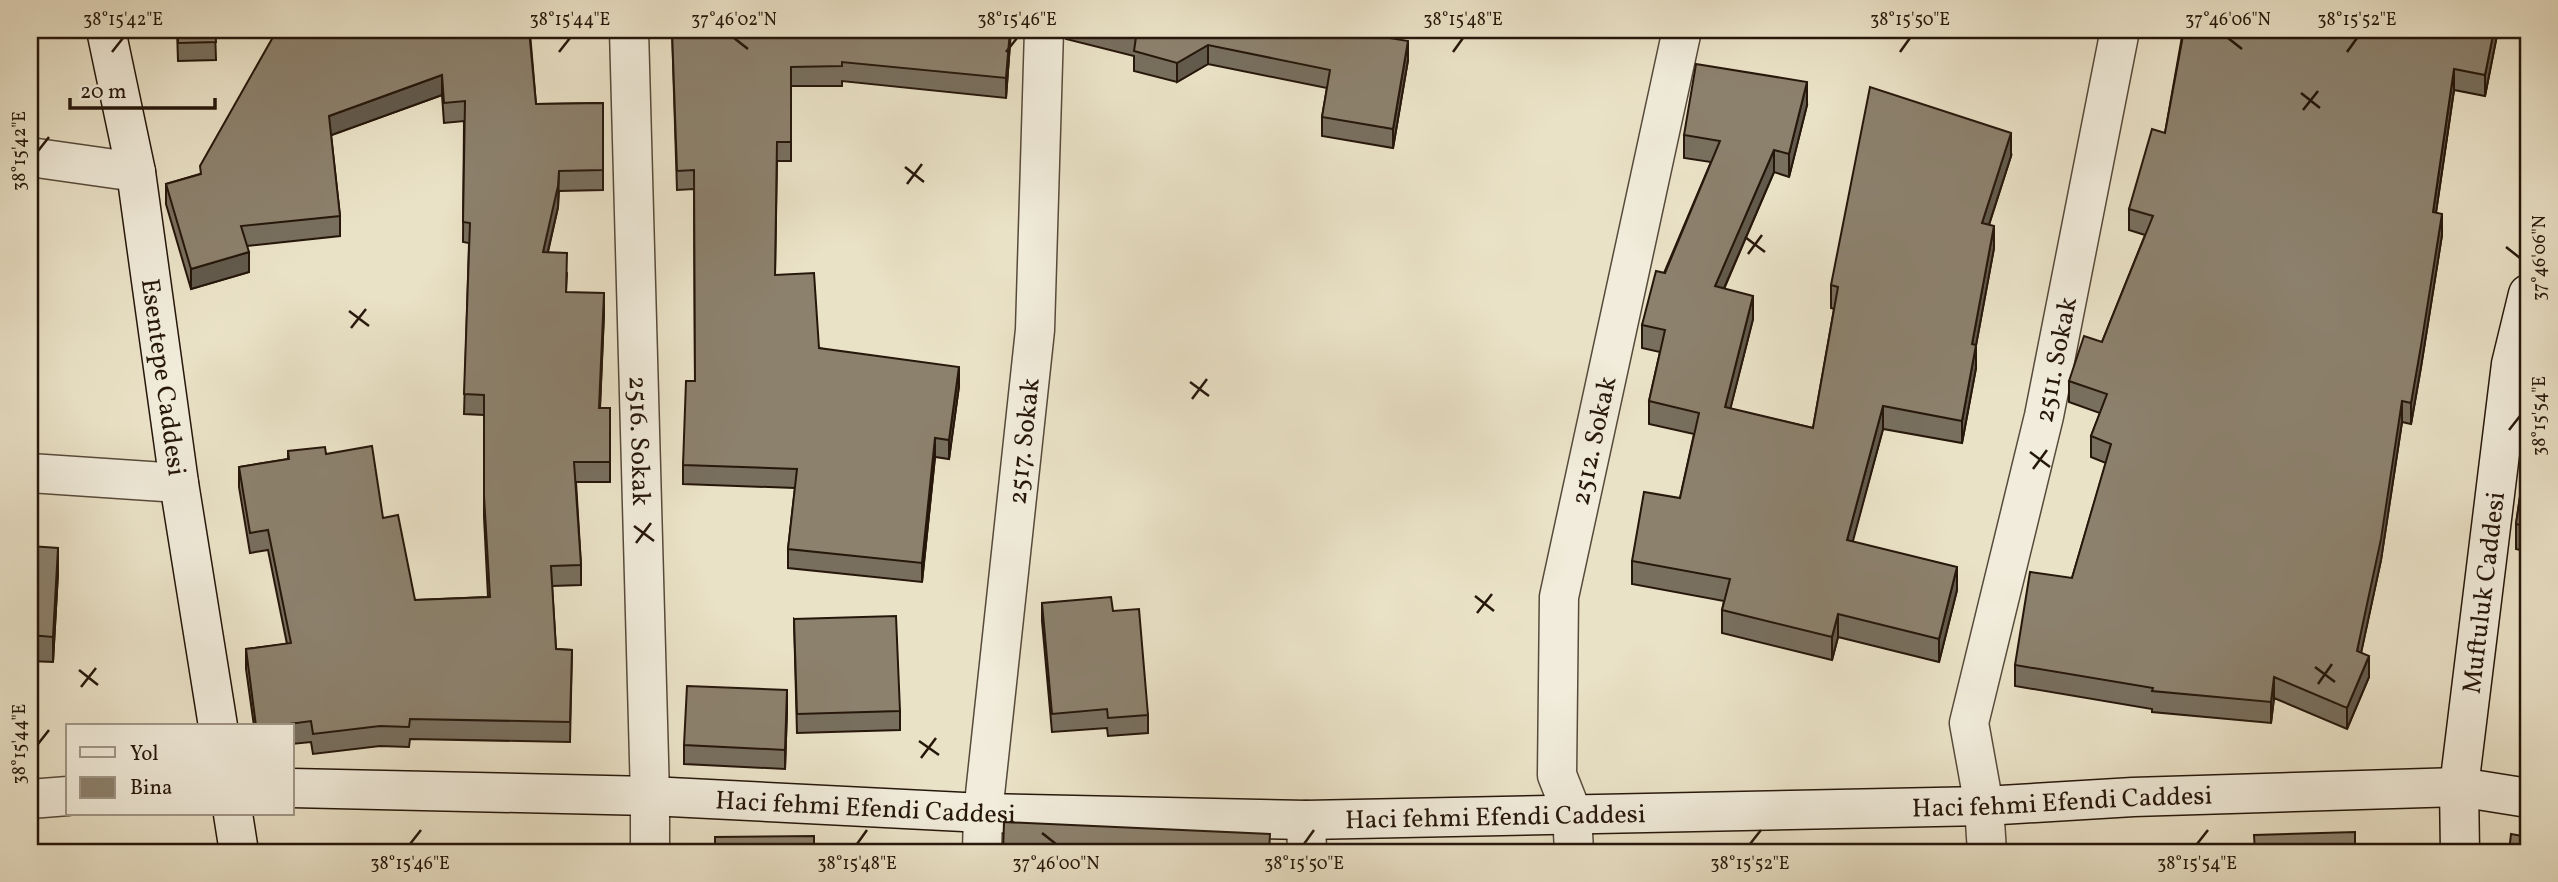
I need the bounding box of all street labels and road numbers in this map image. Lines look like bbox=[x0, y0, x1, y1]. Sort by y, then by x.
street label: Esentepe Caddesi bbox=[131, 276, 194, 478]
street label: 2511. Sokak bbox=[2027, 294, 2087, 426]
street label: 2512. Sokak bbox=[1563, 373, 1626, 509]
street label: 2516. Sokak bbox=[618, 375, 658, 507]
street label: 2517. Sokak bbox=[1000, 376, 1050, 507]
street label: Muftuluk Caddesi bbox=[2455, 490, 2515, 696]
street label: Haci fehmi Efendi Caddesi bbox=[1912, 779, 2213, 827]
street label: Haci fehmi Efendi Caddesi bbox=[714, 783, 1016, 834]
street label: Haci fehmi Efendi Caddesi bbox=[1345, 797, 1646, 839]

